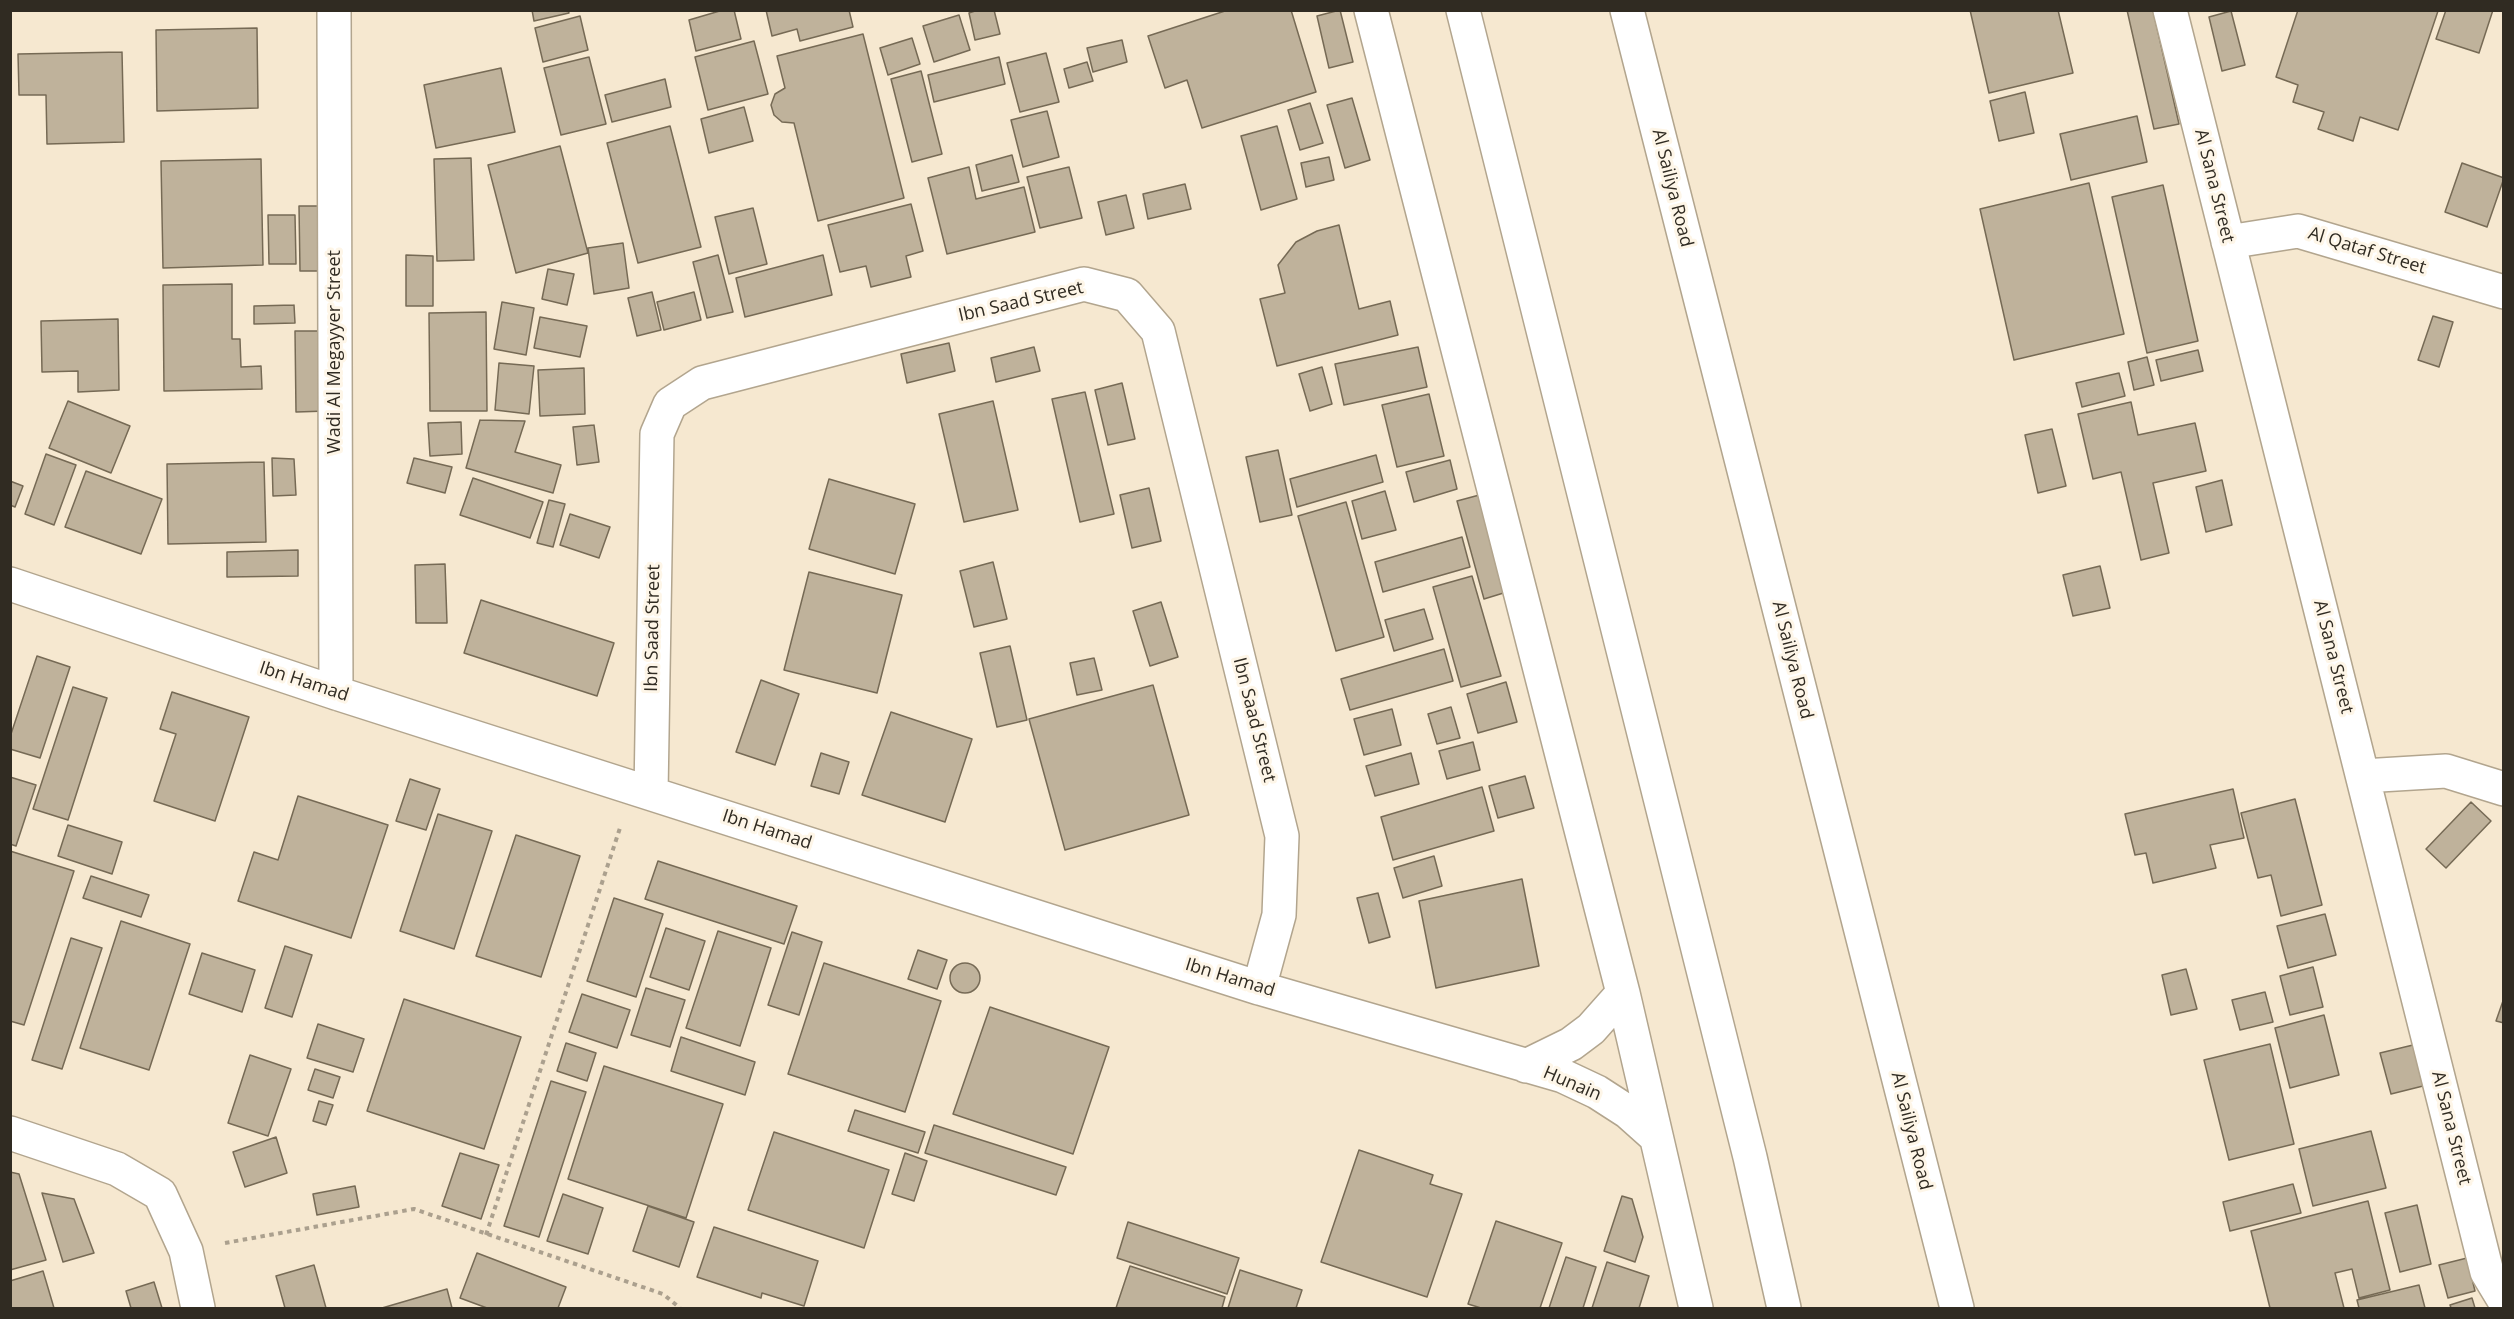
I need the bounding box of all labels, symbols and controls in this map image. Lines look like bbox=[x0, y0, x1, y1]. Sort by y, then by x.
street label: Al Sailiya Road bbox=[1647, 127, 1697, 249]
street label: Al Sana Street bbox=[2189, 127, 2239, 245]
street label: Al Qataf Street bbox=[2305, 223, 2429, 279]
street label: Wadi Al Megayyer Street bbox=[324, 250, 346, 454]
street label: Ibn Saad Street bbox=[956, 277, 1086, 327]
street label: Ibn Saad Street bbox=[641, 564, 665, 692]
street label: Al Sana Street bbox=[2308, 598, 2358, 716]
street label: Al Sailiya Road bbox=[1767, 599, 1817, 721]
street label: Ibn Saad Street bbox=[1228, 655, 1280, 785]
street label: Ibn Hamad bbox=[257, 657, 351, 707]
street label: Ibn Hamad bbox=[720, 805, 814, 855]
street label: Ibn Hamad bbox=[1183, 954, 1277, 1002]
street label: Hunain bbox=[1540, 1062, 1604, 1106]
street label: Al Sana Street bbox=[2426, 1069, 2476, 1187]
street label: Al Sailiya Road bbox=[1886, 1070, 1936, 1192]

